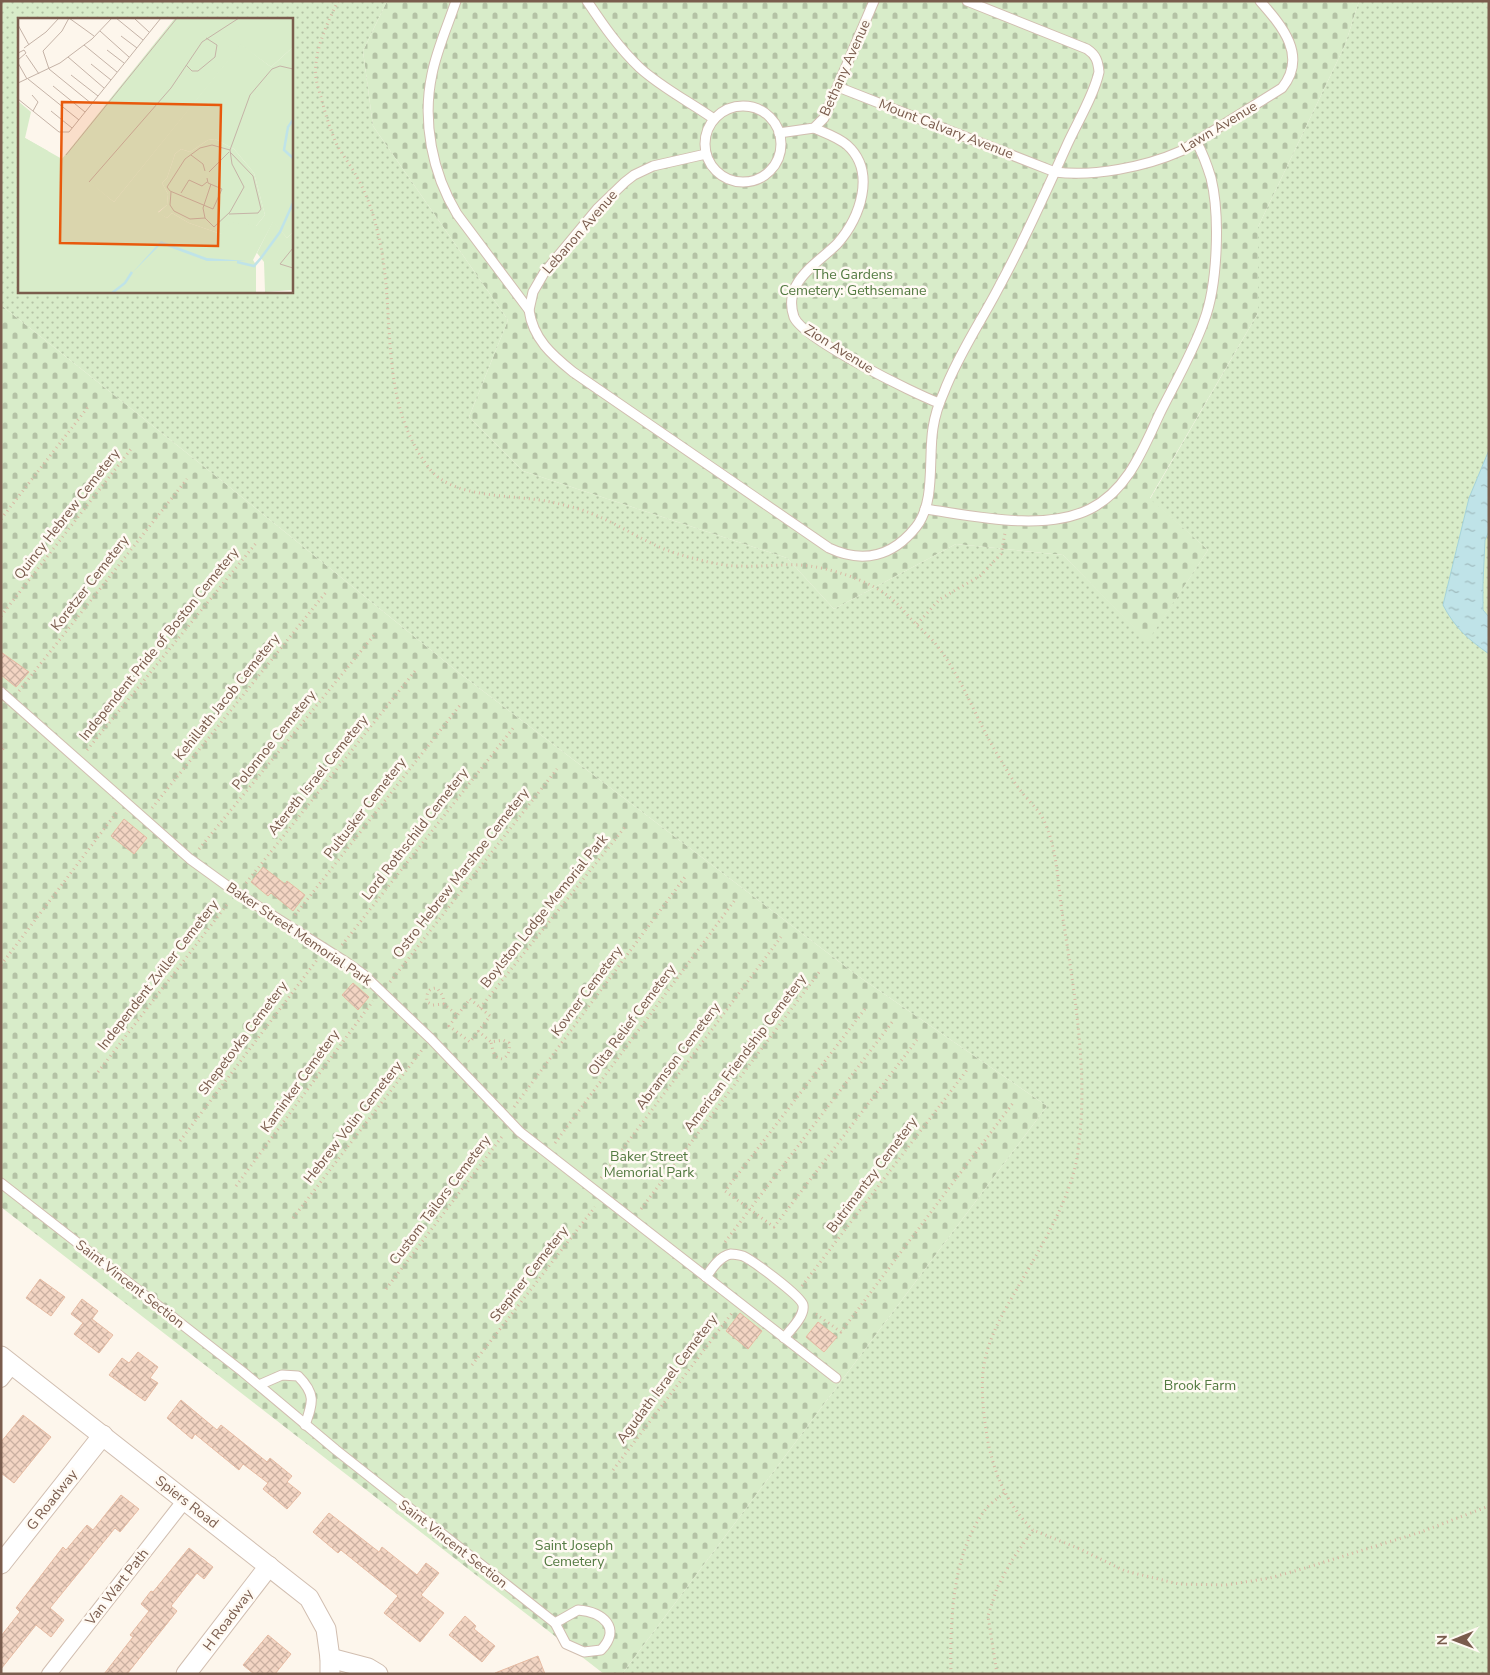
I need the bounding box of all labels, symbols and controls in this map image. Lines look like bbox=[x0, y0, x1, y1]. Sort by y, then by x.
street label: Bethany Avenue bbox=[815, 17, 875, 119]
inset map bbox=[18, 18, 292, 292]
street label: Mount Calvary Avenue bbox=[876, 95, 1016, 163]
street label: Lawn Avenue bbox=[1177, 97, 1261, 157]
street label: Lebanon Avenue bbox=[538, 186, 622, 278]
park label: The Gardens Cemetery: Gethsemane bbox=[780, 265, 926, 300]
street label: Zion Avenue bbox=[801, 320, 877, 378]
street label: Quincy Hebrew Cemetery bbox=[10, 444, 125, 584]
street label: Koretzer Cemetery bbox=[47, 531, 134, 635]
street label: Independent Pride of Boston Cemetery bbox=[75, 543, 244, 745]
street label: Kehillath Jacob Cemetery bbox=[170, 629, 285, 764]
street label: Polonnoe Cemetery bbox=[228, 685, 321, 794]
street label: Atereth Israel Cemetery bbox=[264, 710, 373, 839]
street label: Pultusker Cemetery bbox=[319, 753, 411, 863]
street label: Lord Rothschild Cemetery bbox=[357, 763, 473, 904]
street label: Ostro Hebrew Marshoe Cemetery bbox=[389, 783, 534, 962]
street label: Boylston Lodge Memorial Park bbox=[476, 829, 613, 992]
street label: Baker Street Memorial Park bbox=[222, 878, 376, 991]
street label: Independent Zviller Cemetery bbox=[93, 895, 223, 1054]
street label: Kovner Cemetery bbox=[547, 941, 628, 1040]
street label: Olita Relief Cemetery bbox=[584, 960, 681, 1079]
street label: American Friendship Cemetery bbox=[679, 970, 811, 1136]
street label: Shepetovka Cemetery bbox=[194, 977, 293, 1099]
street label: Abramson Cemetery bbox=[631, 998, 725, 1113]
street label: Kaminker Cemetery bbox=[256, 1025, 344, 1136]
street label: Hebrew Volin Cemetery bbox=[299, 1056, 407, 1187]
street label: Butrimantzy Cemetery bbox=[822, 1112, 922, 1237]
street label: Custom Tailors Cemetery bbox=[385, 1131, 496, 1269]
park label: Baker Street Memorial Park bbox=[604, 1147, 695, 1182]
street label: Stepiner Cemetery bbox=[485, 1221, 573, 1326]
street label: Saint Vincent Section bbox=[72, 1235, 188, 1333]
street label: Agudath Israel Cemetery bbox=[612, 1310, 722, 1447]
park label: Brook Farm bbox=[1164, 1376, 1236, 1395]
street label: G Roadway bbox=[22, 1465, 82, 1534]
street label: Spiers Road bbox=[151, 1471, 223, 1533]
street label: Saint Vincent Section bbox=[395, 1495, 511, 1593]
park label: Saint Joseph Cemetery bbox=[535, 1536, 613, 1571]
street label: Van Wart Path bbox=[80, 1545, 153, 1630]
street label: H Roadway bbox=[198, 1584, 258, 1655]
north arrow bbox=[1430, 1615, 1480, 1665]
text: N bbox=[1433, 1635, 1452, 1646]

